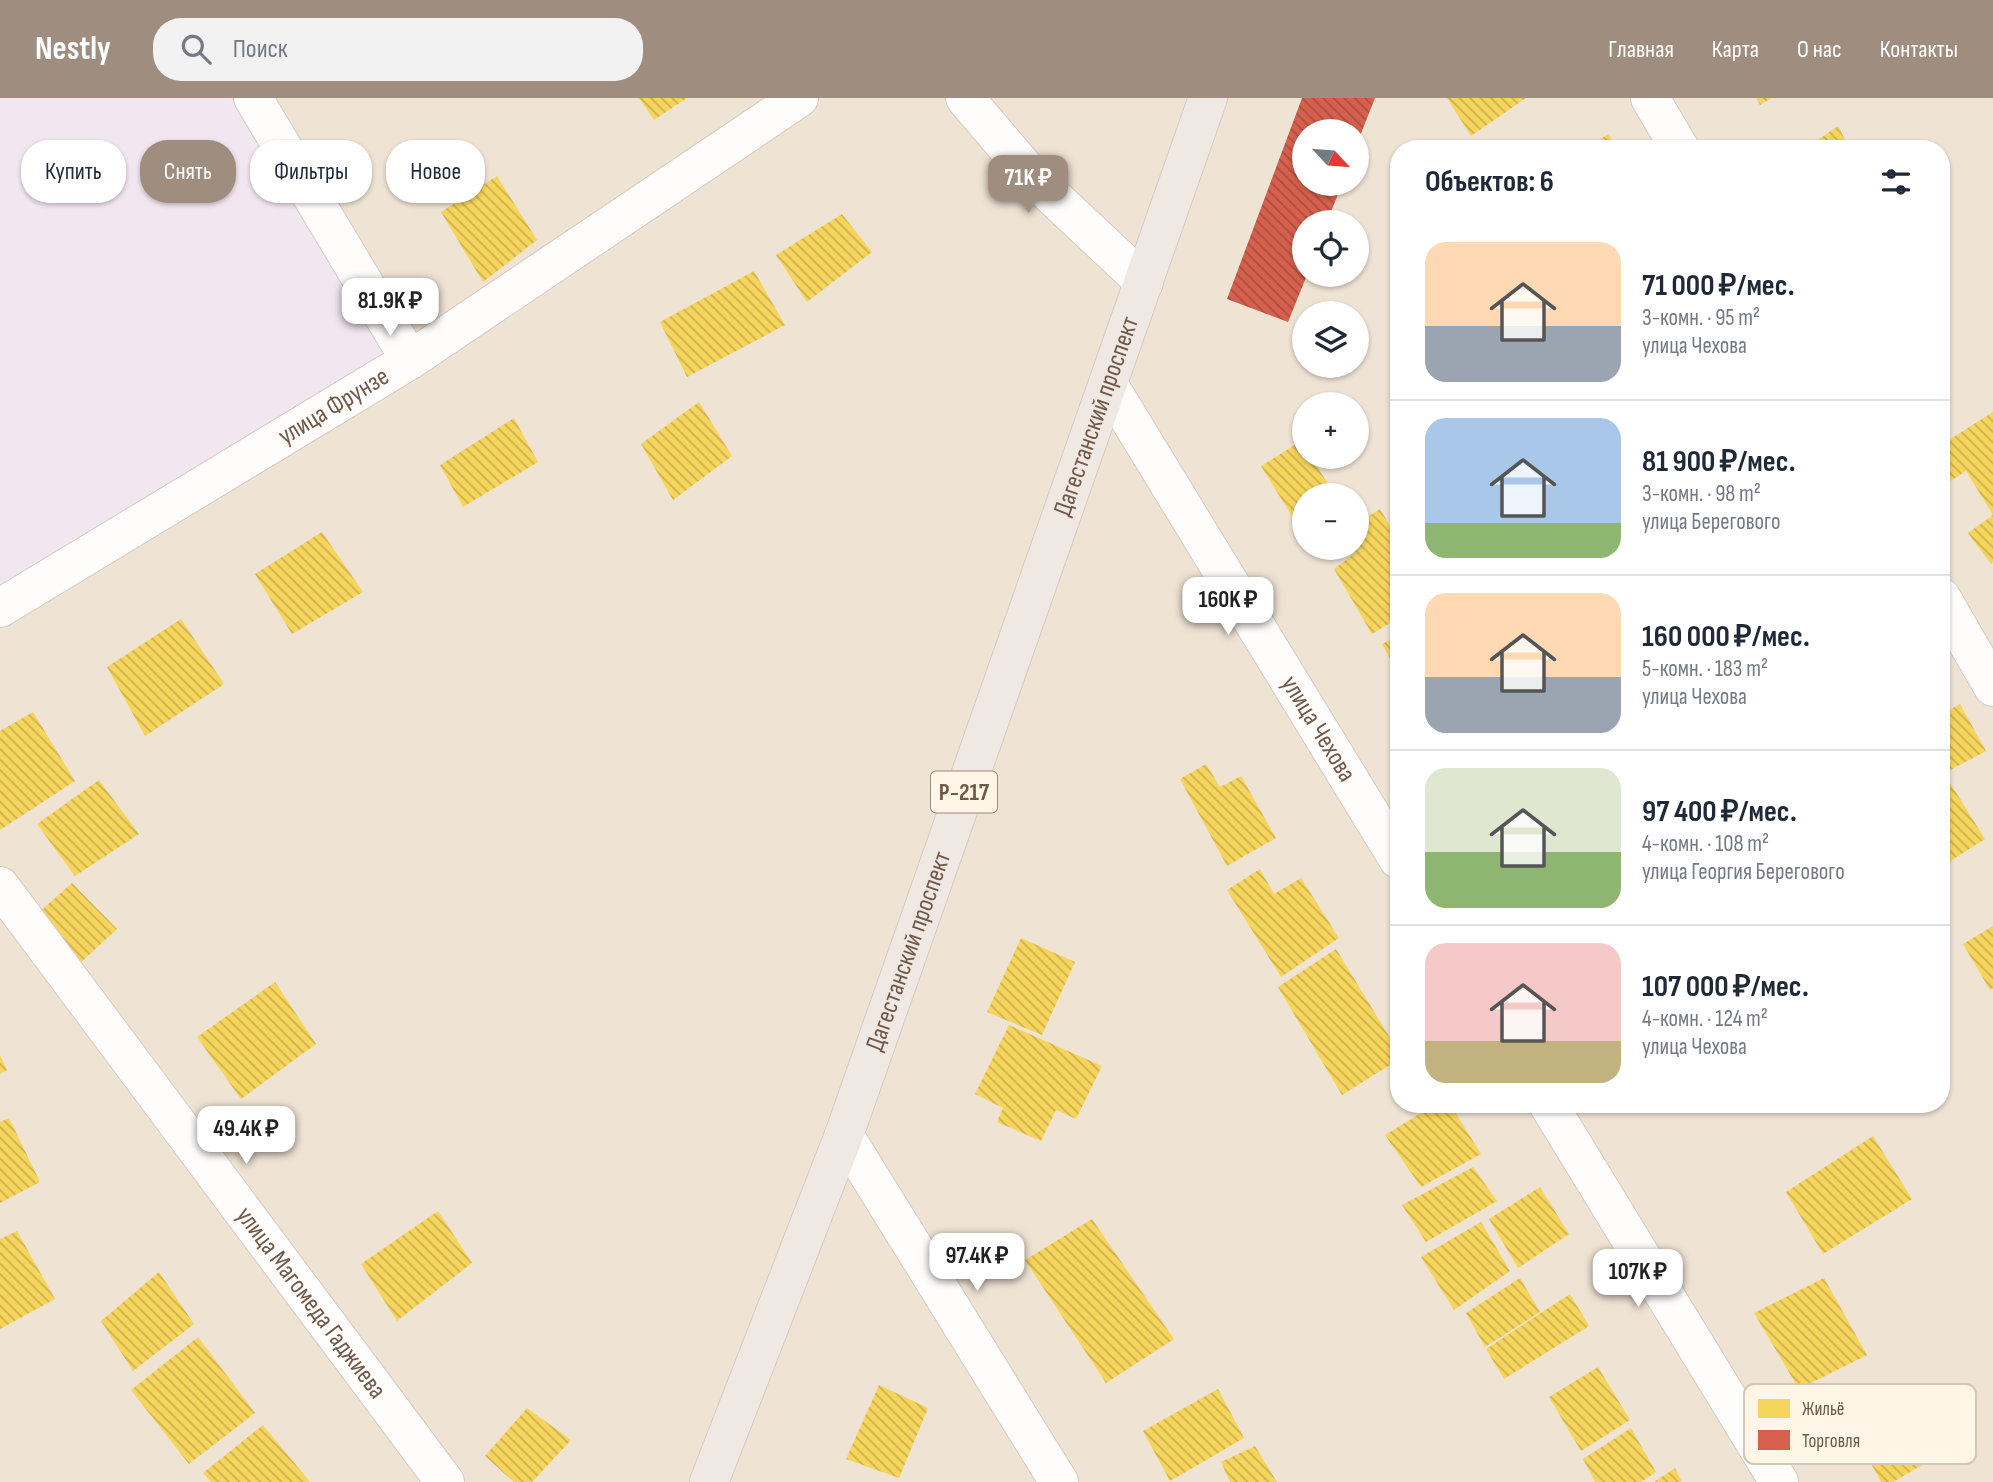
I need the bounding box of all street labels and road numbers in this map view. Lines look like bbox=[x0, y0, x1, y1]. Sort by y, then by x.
street label: Дагестанский проспект bbox=[1047, 312, 1146, 520]
street label: улица Фрунзе bbox=[273, 361, 395, 451]
street label: улица Чехова bbox=[1274, 670, 1363, 787]
road number: Р-217 bbox=[931, 772, 997, 812]
street label: Дагестанский проспект bbox=[859, 847, 958, 1055]
street label: улица Магомеда Гаджиева bbox=[229, 1201, 393, 1405]

